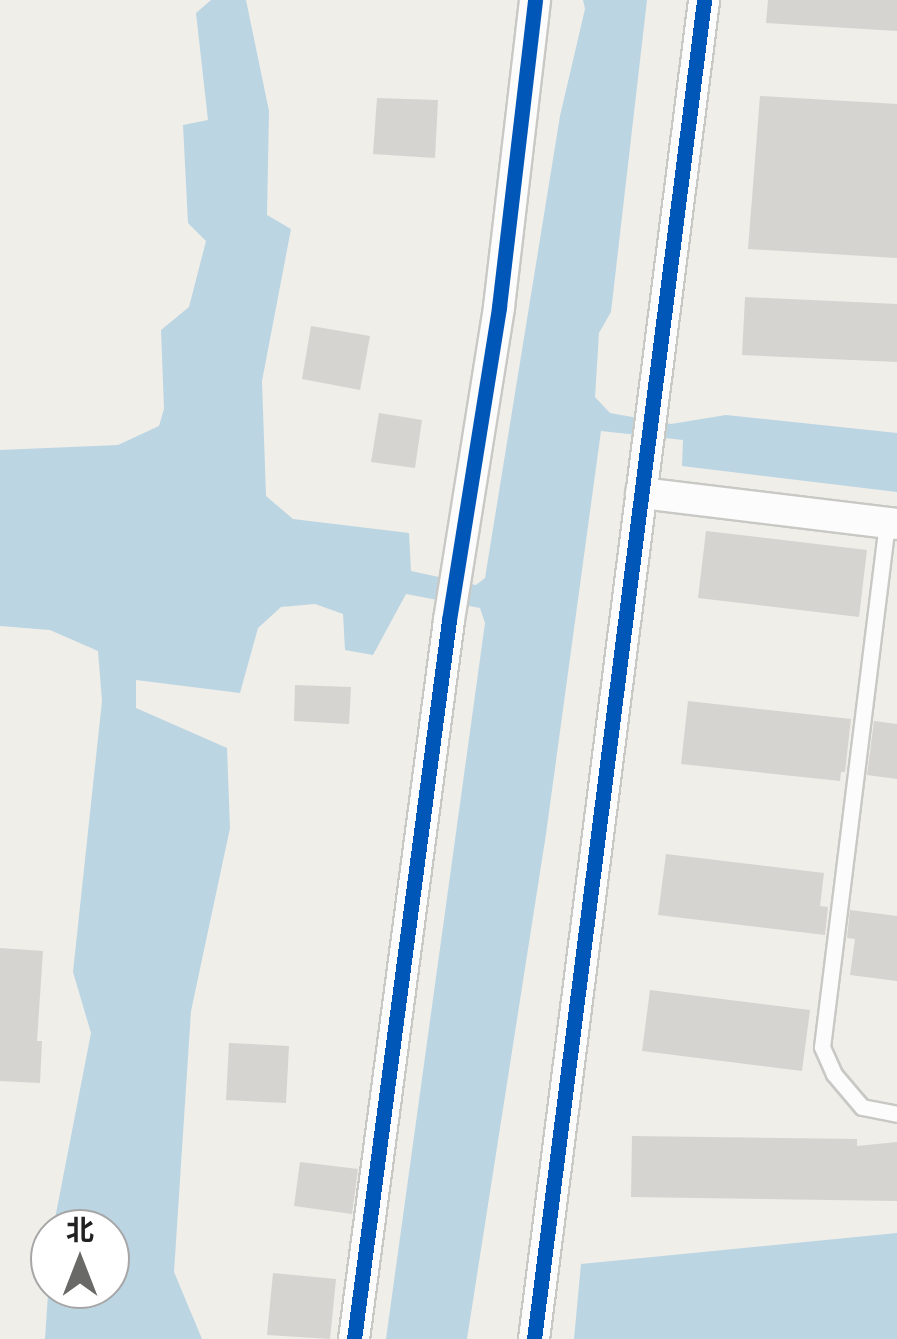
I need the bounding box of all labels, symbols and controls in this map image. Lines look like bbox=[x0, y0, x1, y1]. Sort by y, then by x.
north arrow bbox=[30, 1209, 130, 1309]
text: 北 bbox=[66, 1212, 94, 1250]

